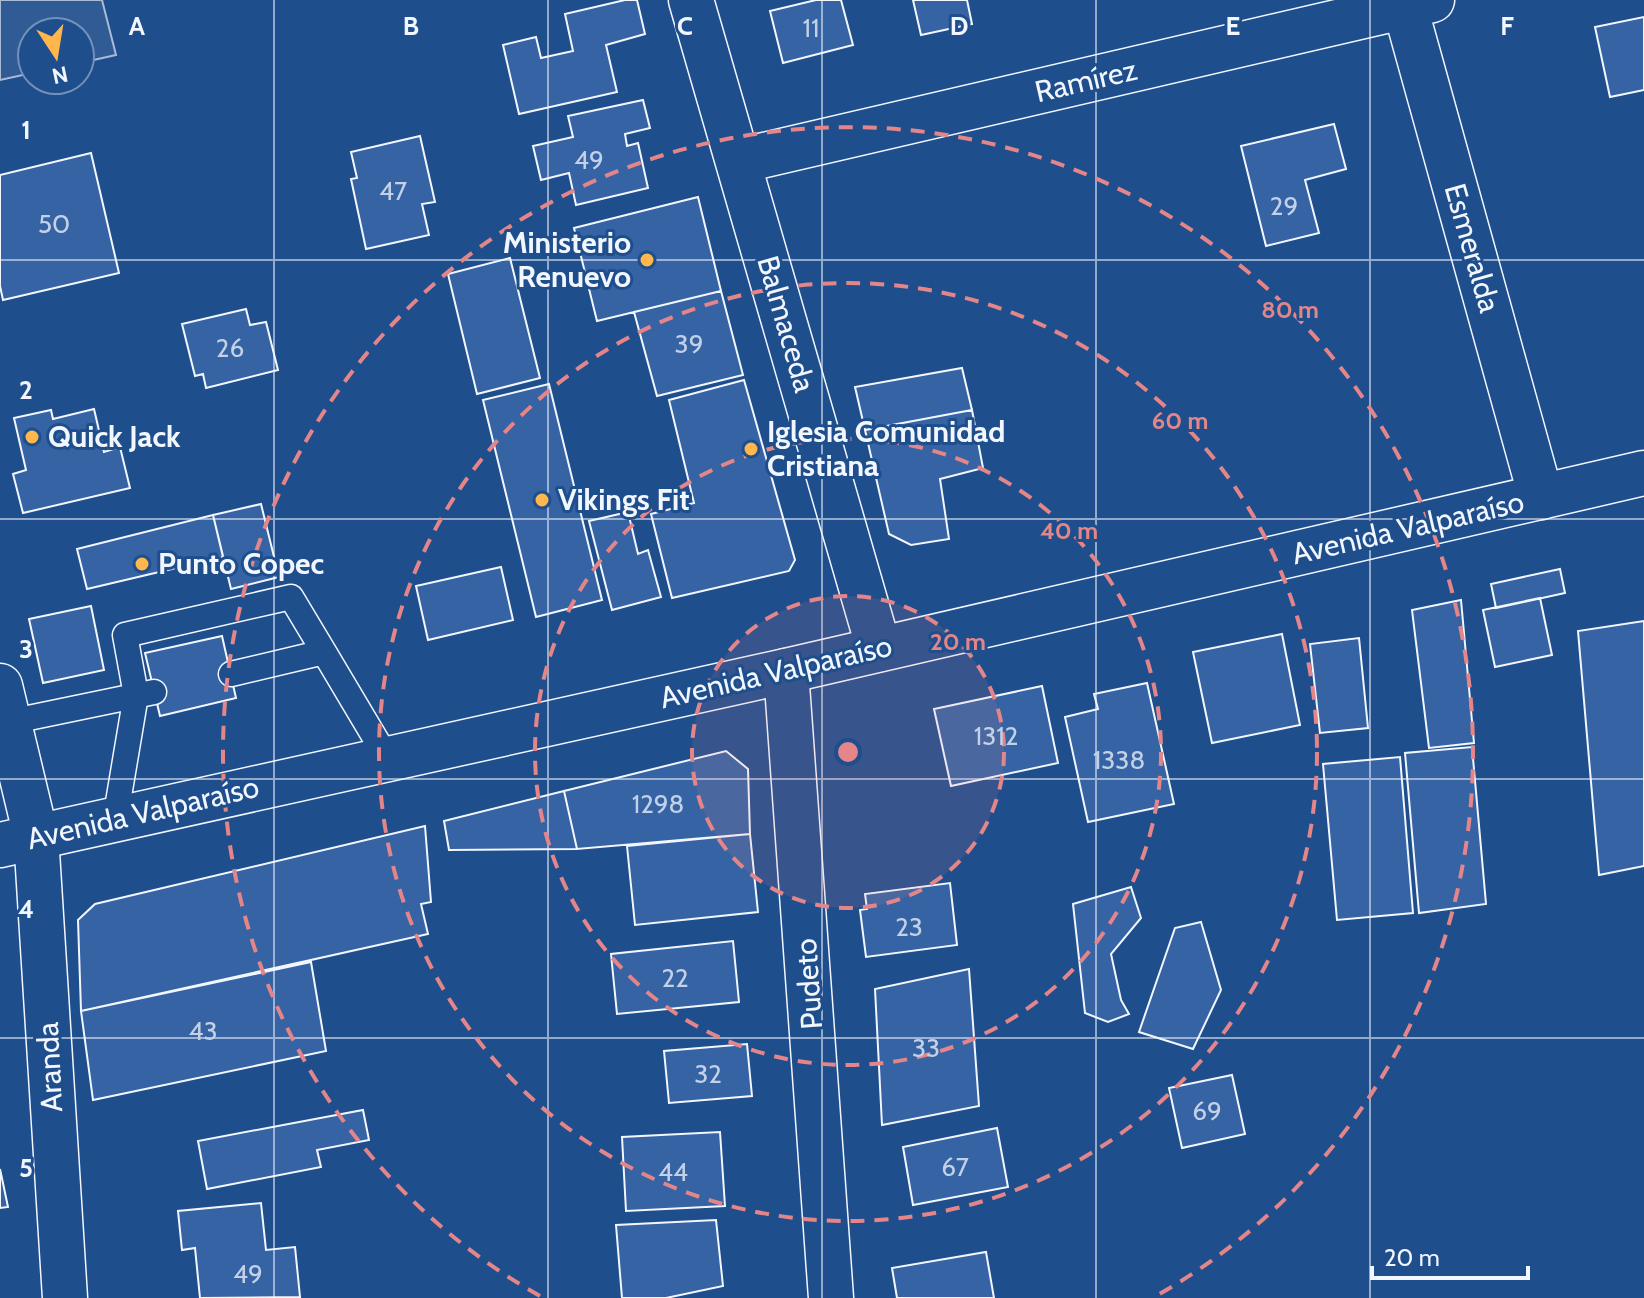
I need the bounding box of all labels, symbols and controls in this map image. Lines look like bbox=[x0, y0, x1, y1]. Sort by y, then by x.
text: A bbox=[129, 10, 146, 42]
text: B bbox=[403, 10, 419, 42]
text: C bbox=[677, 10, 693, 42]
text: D bbox=[950, 10, 968, 42]
text: E bbox=[1226, 10, 1240, 42]
text: F bbox=[1500, 10, 1514, 42]
house number: 11 bbox=[803, 12, 819, 44]
north arrow bbox=[16, 16, 96, 96]
street label: Ramírez bbox=[1031, 51, 1141, 110]
text: N bbox=[50, 60, 70, 90]
text: 1 bbox=[21, 114, 31, 146]
house number: 49 bbox=[574, 144, 604, 176]
house number: 47 bbox=[379, 175, 407, 207]
street label: Esmeralda bbox=[1436, 179, 1509, 317]
house number: 29 bbox=[1270, 190, 1298, 222]
house number: 50 bbox=[38, 208, 70, 240]
place label: Ministerio Renuevo bbox=[503, 224, 631, 295]
marker: Ministerio Renuevo bbox=[638, 251, 656, 269]
street label: Balmaceda bbox=[749, 252, 824, 397]
text: 80 m bbox=[1261, 295, 1319, 324]
house number: 39 bbox=[675, 328, 703, 360]
house number: 26 bbox=[216, 332, 244, 364]
text: 2 bbox=[19, 374, 33, 406]
text: 60 m bbox=[1152, 406, 1208, 435]
place label: Iglesia Comunidad Cristiana bbox=[767, 413, 1005, 484]
place label: Quick Jack bbox=[48, 418, 181, 455]
marker: Quick Jack bbox=[23, 428, 41, 446]
marker: Iglesia Comunidad Cristiana bbox=[742, 440, 760, 458]
place label: Vikings Fit bbox=[558, 481, 689, 518]
street label: Avenida Valparaíso bbox=[1288, 483, 1527, 572]
marker: Vikings Fit bbox=[533, 491, 551, 509]
text: 40 m bbox=[1040, 516, 1098, 545]
place label: Punto Copec bbox=[158, 545, 324, 582]
marker: Punto Copec bbox=[133, 555, 151, 573]
street label: Avenida Valparaíso bbox=[656, 627, 895, 716]
text: 20 m bbox=[930, 627, 986, 656]
text: 3 bbox=[19, 633, 33, 665]
house number: 1312 bbox=[974, 720, 1018, 752]
centre of rings bbox=[834, 738, 862, 766]
house number: 1338 bbox=[1093, 744, 1145, 776]
street label: Avenida Valparaíso bbox=[23, 768, 262, 857]
house number: 1298 bbox=[632, 788, 684, 820]
text: 4 bbox=[18, 893, 34, 925]
house number: 23 bbox=[895, 911, 923, 943]
street label: Pudeto bbox=[787, 937, 830, 1031]
house number: 22 bbox=[661, 962, 689, 994]
house number: 43 bbox=[188, 1015, 218, 1047]
street label: Aranda bbox=[29, 1021, 70, 1113]
house number: 33 bbox=[912, 1032, 940, 1064]
house number: 32 bbox=[694, 1058, 722, 1090]
house number: 69 bbox=[1192, 1095, 1222, 1127]
house number: 67 bbox=[941, 1151, 969, 1183]
text: 5 bbox=[19, 1152, 33, 1184]
house number: 44 bbox=[658, 1156, 688, 1188]
scale bar bbox=[1372, 1230, 1528, 1280]
text: 20 m bbox=[1384, 1243, 1440, 1272]
house number: 49 bbox=[233, 1258, 263, 1290]

